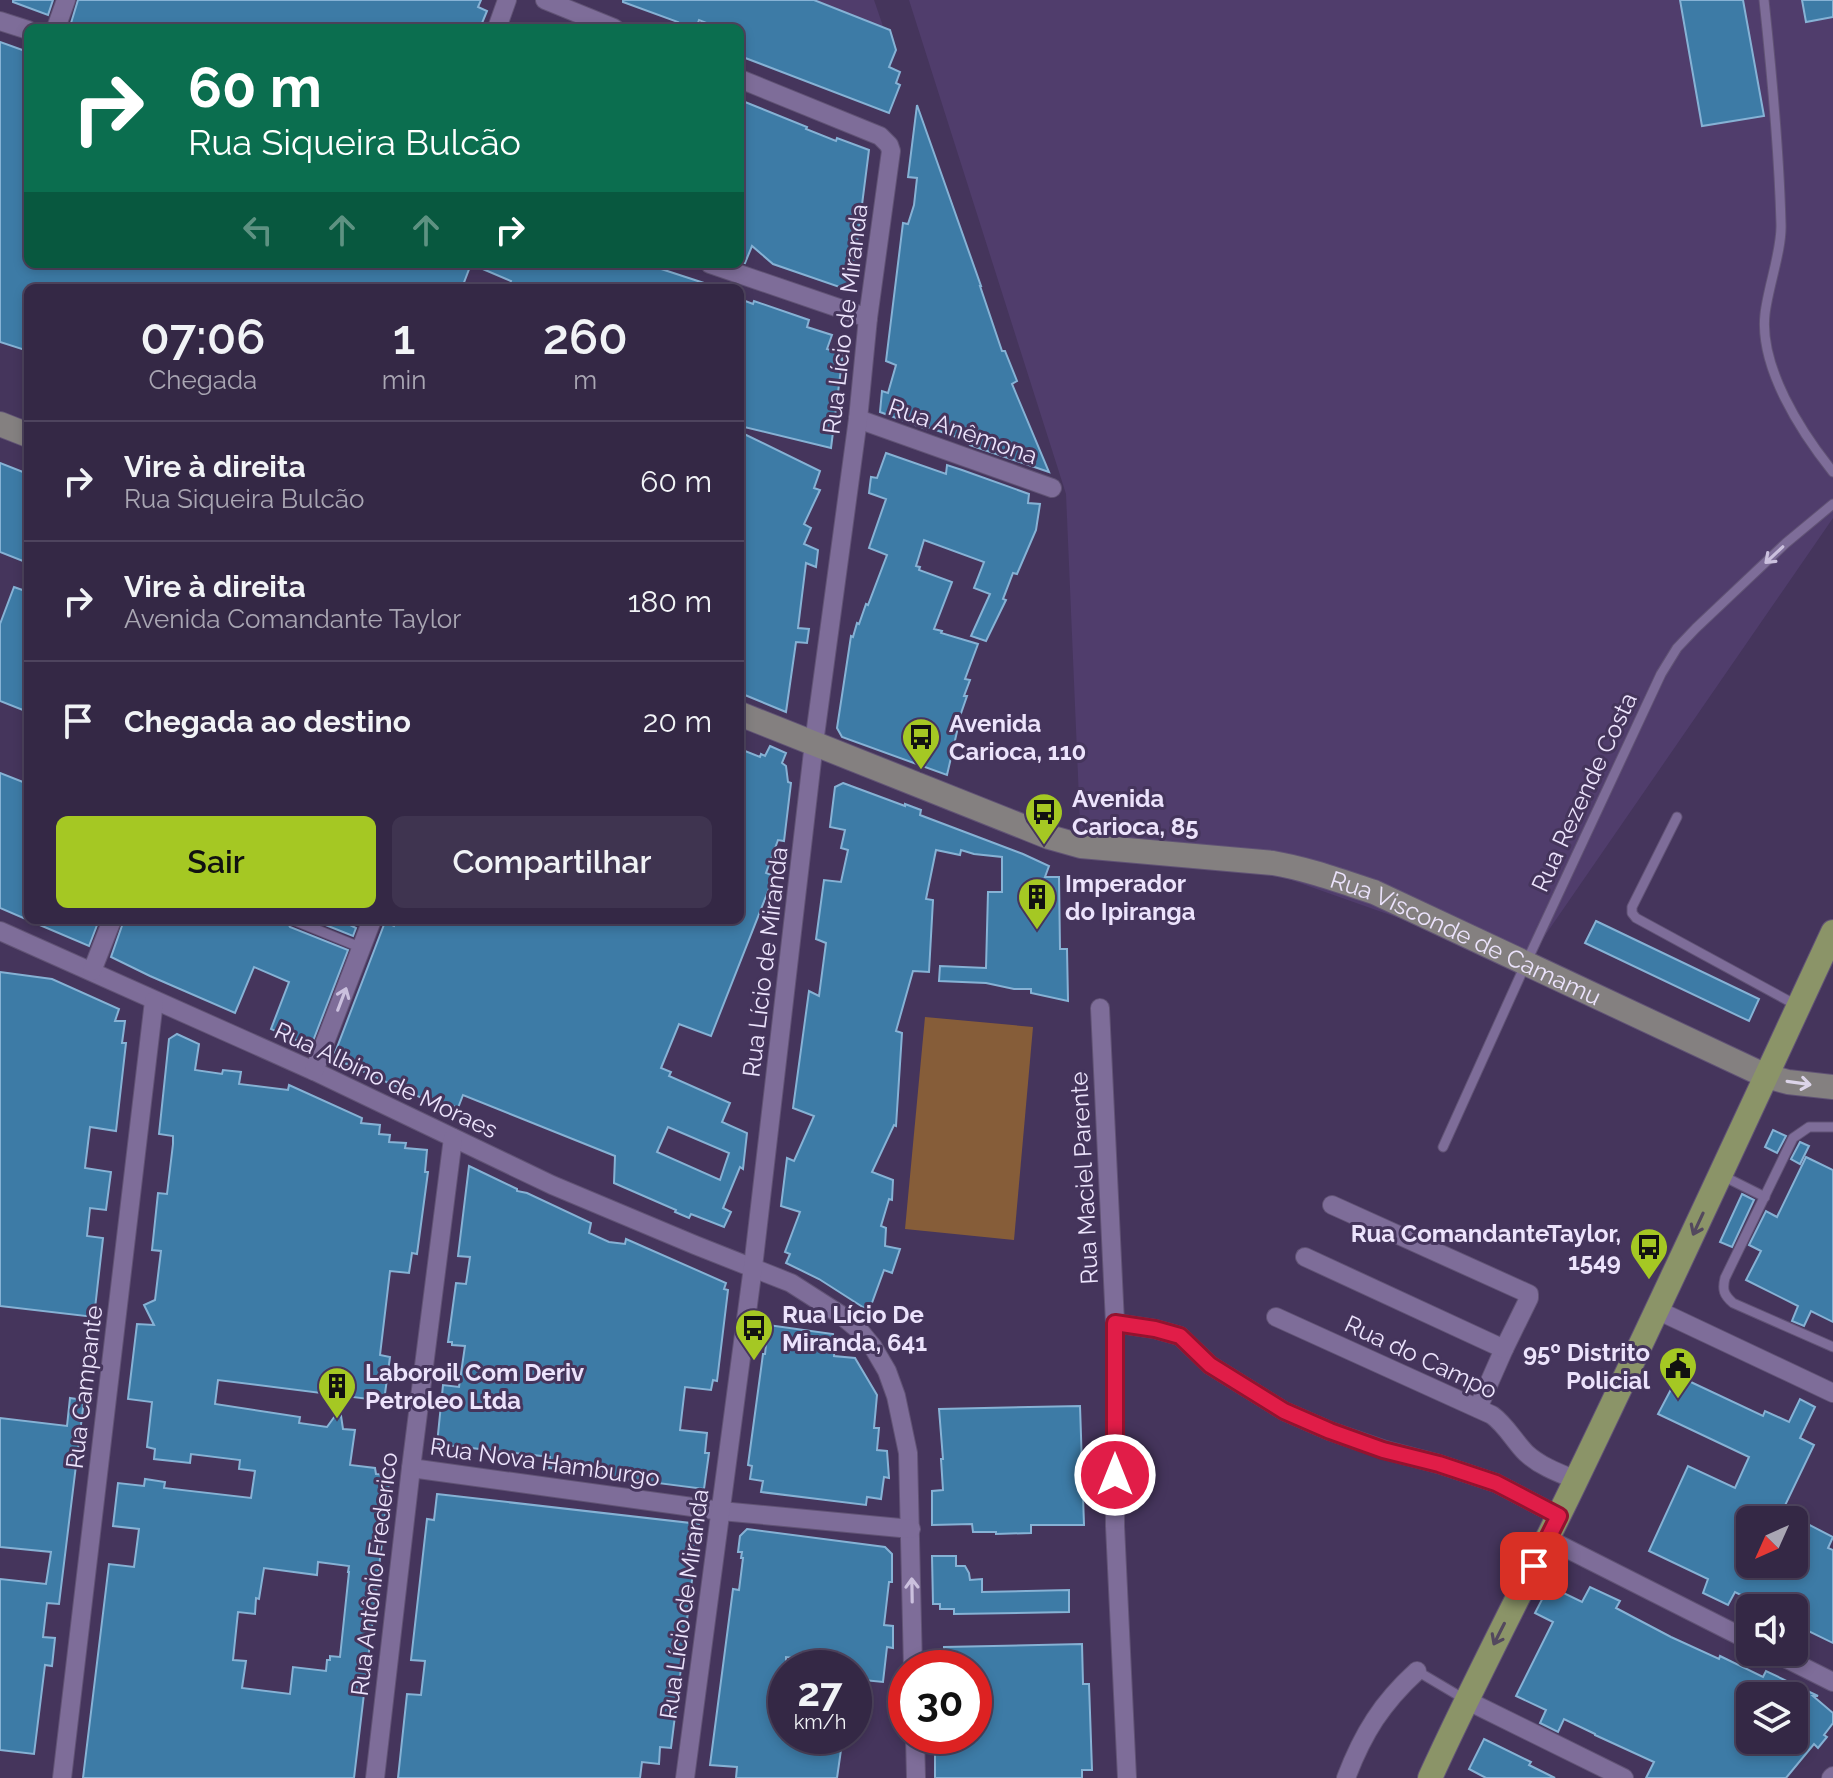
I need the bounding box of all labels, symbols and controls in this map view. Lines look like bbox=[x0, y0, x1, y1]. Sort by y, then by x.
text: 60 m bbox=[188, 54, 322, 120]
icon: right bbox=[56, 56, 160, 160]
text: Rua Siqueira Bulcão bbox=[188, 121, 521, 163]
street label: Rua Lício de Miranda bbox=[816, 202, 874, 436]
icon: left bbox=[236, 208, 280, 252]
icon: ahead bbox=[320, 208, 364, 252]
icon: ahead bbox=[404, 208, 448, 252]
icon: right bbox=[488, 208, 532, 252]
text: 07:06 bbox=[140, 309, 265, 365]
text: 1 bbox=[393, 309, 415, 365]
text: 260 bbox=[543, 309, 628, 365]
text: Chegada bbox=[148, 365, 257, 395]
text: min bbox=[382, 365, 426, 395]
text: m bbox=[573, 365, 597, 395]
street label: Rua Anêmona bbox=[885, 392, 1041, 470]
text: Vire à direita bbox=[124, 449, 306, 484]
icon: right bbox=[56, 459, 100, 503]
text: 60 m bbox=[640, 464, 712, 499]
text: Rua Siqueira Bulcão bbox=[124, 484, 365, 514]
one-way arrow bbox=[1765, 545, 1784, 564]
text: Vire à direita bbox=[124, 569, 306, 604]
icon: right bbox=[56, 579, 100, 623]
text: 180 m bbox=[628, 584, 712, 619]
text: Avenida Comandante Taylor bbox=[124, 604, 461, 634]
street label: Rua Rezende Costa bbox=[1525, 688, 1643, 896]
icon: arrive bbox=[56, 699, 100, 743]
text: Chegada ao destino bbox=[124, 704, 411, 739]
text: 20 m bbox=[643, 704, 712, 739]
place label: Avenida Carioca, 110 bbox=[949, 709, 1086, 766]
bus stop icon: Avenida Carioca, 110 bbox=[900, 716, 942, 771]
place label: Avenida Carioca, 85 bbox=[1072, 784, 1199, 841]
bus stop icon: Avenida Carioca, 85 bbox=[1023, 791, 1065, 846]
button: Sair bbox=[56, 816, 376, 908]
button: Compartilhar bbox=[392, 816, 712, 908]
street label: Rua Lício de Miranda bbox=[736, 845, 794, 1079]
street label: Rua Visconde de Camamu bbox=[1327, 864, 1606, 1011]
place label: Imperador do Ipiranga bbox=[1065, 869, 1196, 926]
building icon: Imperador do Ipiranga bbox=[1016, 876, 1058, 931]
one-way arrow bbox=[336, 987, 350, 1012]
street label: Rua Albino de Moraes bbox=[270, 1016, 502, 1144]
street label: Rua Maciel Parente bbox=[1064, 1071, 1104, 1285]
one-way arrow bbox=[1786, 1076, 1811, 1091]
one-way arrow bbox=[1690, 1211, 1705, 1235]
place label: Rua ComandanteTaylor, 1549 bbox=[1351, 1219, 1621, 1276]
bus stop icon: Rua ComandanteTaylor, 1549 bbox=[1628, 1226, 1670, 1281]
place label: Rua Lício De Miranda, 641 bbox=[782, 1300, 927, 1357]
street label: Rua Campante bbox=[60, 1304, 108, 1470]
bus stop icon: Rua Lício De Miranda, 641 bbox=[733, 1307, 775, 1362]
street label: Rua do Campo bbox=[1340, 1309, 1502, 1405]
place label: 95º Distrito Policial bbox=[1523, 1338, 1650, 1395]
public building icon: 95º Distrito Policial bbox=[1657, 1345, 1699, 1400]
place label: Laboroil Com Deriv Petroleo Ltda bbox=[365, 1358, 584, 1415]
building icon: Laboroil Com Deriv Petroleo Ltda bbox=[316, 1365, 358, 1420]
street label: Rua Nova Hamburgo bbox=[428, 1432, 662, 1492]
position arrow bbox=[1073, 1433, 1157, 1517]
street label: Rua Antônio Frederico bbox=[345, 1450, 403, 1698]
street label: Rua Lício de Miranda bbox=[654, 1487, 714, 1721]
north arrow bbox=[1736, 1506, 1808, 1578]
map controls bbox=[1736, 1506, 1808, 1754]
pin bbox=[1500, 1532, 1568, 1600]
icon: arrive bbox=[1512, 1544, 1556, 1588]
one-way arrow bbox=[904, 1577, 920, 1604]
button: sound bbox=[1736, 1594, 1808, 1666]
one-way arrow bbox=[1491, 1621, 1506, 1645]
speed limit sign: 30 bbox=[888, 1650, 992, 1754]
text: 27 bbox=[797, 1668, 842, 1715]
button: layers bbox=[1736, 1682, 1808, 1754]
text: km/h bbox=[794, 1710, 846, 1734]

